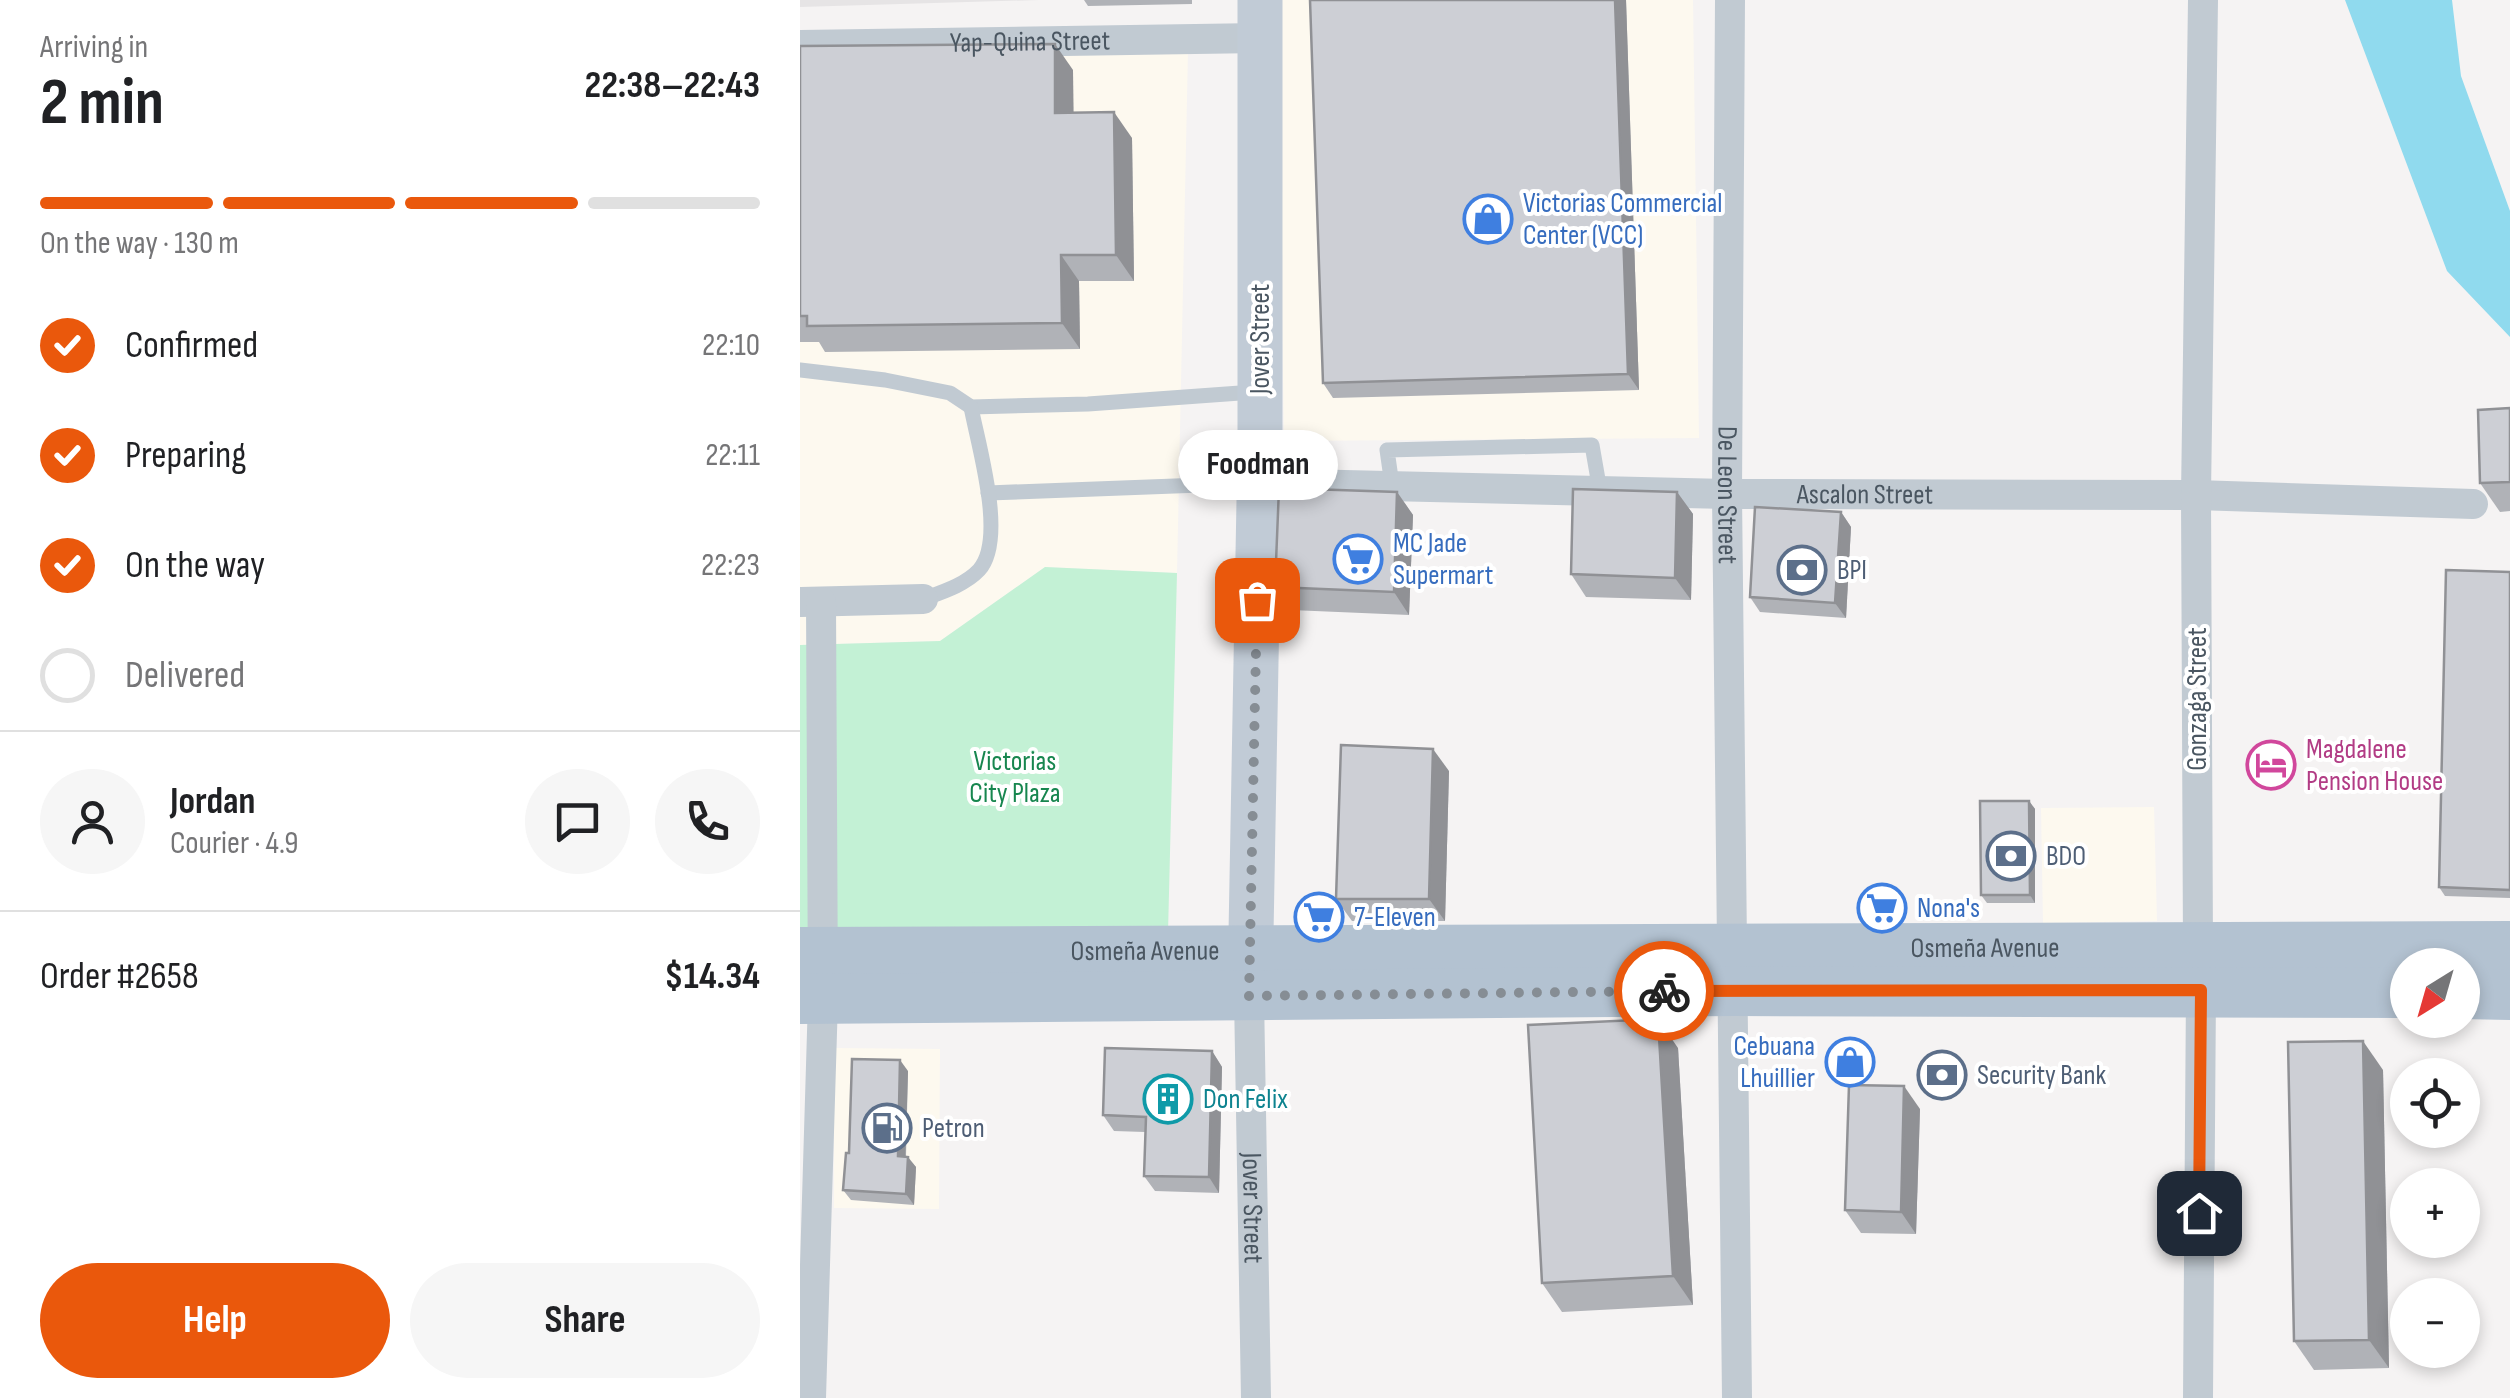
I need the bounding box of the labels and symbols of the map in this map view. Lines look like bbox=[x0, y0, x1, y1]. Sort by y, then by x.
street label: Yap-Quina Street bbox=[950, 24, 1110, 59]
place label: Victorias Commercial Center (VCC) bbox=[1523, 187, 1722, 252]
shop icon: Victorias Commercial Center (VCC) bbox=[1462, 193, 1514, 245]
street label: Jover Street bbox=[1244, 284, 1277, 395]
street label: De Leon Street bbox=[1710, 426, 1744, 564]
callout: Foodman bbox=[1177, 430, 1337, 500]
street label: Ascalon Street bbox=[1796, 478, 1933, 511]
place label: MC Jade Supermart bbox=[1393, 527, 1493, 592]
supermarket icon: MC Jade Supermart bbox=[1332, 533, 1384, 585]
bank icon: BPI bbox=[1776, 544, 1828, 596]
place label: BPI bbox=[1837, 554, 1867, 587]
pin bbox=[1215, 558, 1300, 643]
street label: Gonzaga Street bbox=[2181, 627, 2214, 771]
place label: Magdalene Pension House bbox=[2306, 733, 2443, 798]
hotel icon: Magdalene Pension House bbox=[2245, 739, 2297, 791]
park label: Victorias City Plaza bbox=[969, 745, 1061, 810]
bank icon: BDO bbox=[1985, 830, 2037, 882]
place label: BDO bbox=[2046, 840, 2086, 873]
supermarket icon: Nona's bbox=[1856, 882, 1908, 934]
supermarket icon: 7-Eleven bbox=[1293, 891, 1345, 943]
place label: Nona's bbox=[1917, 892, 1980, 925]
place label: 7-Eleven bbox=[1354, 901, 1436, 934]
street label: Osmeña Avenue bbox=[1911, 931, 2059, 965]
street label: Osmeña Avenue bbox=[1071, 934, 1219, 968]
courier bbox=[1614, 941, 1714, 1041]
north arrow bbox=[2390, 948, 2480, 1038]
place label: Cebuana Lhuillier bbox=[1734, 1030, 1815, 1095]
shop icon: Cebuana Lhuillier bbox=[1824, 1036, 1876, 1088]
bank icon: Security Bank bbox=[1916, 1049, 1968, 1101]
place label: Security Bank bbox=[1977, 1059, 2107, 1092]
building icon: Don Felix bbox=[1142, 1073, 1194, 1125]
place label: Don Felix bbox=[1203, 1083, 1288, 1116]
fuel station icon: Petron bbox=[861, 1102, 913, 1154]
place label: Petron bbox=[922, 1112, 985, 1145]
street label: Jover Street bbox=[1235, 1151, 1270, 1264]
pin bbox=[2157, 1171, 2242, 1256]

